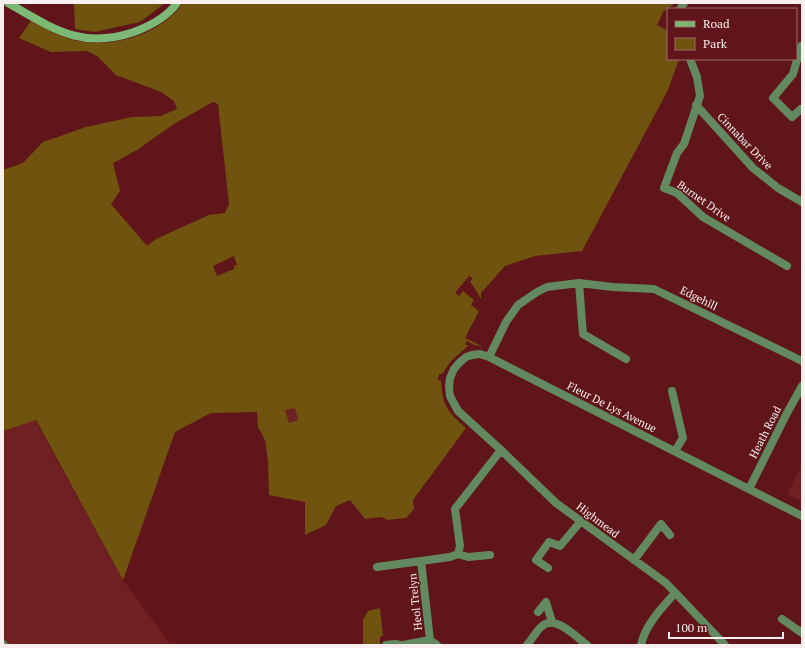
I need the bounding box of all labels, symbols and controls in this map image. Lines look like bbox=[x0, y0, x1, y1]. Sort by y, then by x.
legend bbox=[667, 8, 797, 60]
text: Road bbox=[703, 16, 730, 31]
text: Park bbox=[703, 36, 728, 51]
street label: Cinnabar Drive bbox=[714, 110, 776, 173]
street label: Burnet Drive bbox=[674, 177, 734, 225]
street label: Edgehill bbox=[678, 283, 720, 313]
street label: Fleur De Lys Avenue bbox=[565, 378, 659, 436]
street label: Heath Road bbox=[746, 403, 784, 461]
street label: Highmead bbox=[574, 499, 622, 541]
street label: Heol Trelyn bbox=[405, 572, 425, 631]
scale bar bbox=[669, 614, 783, 640]
text: 100 m bbox=[675, 620, 708, 635]

